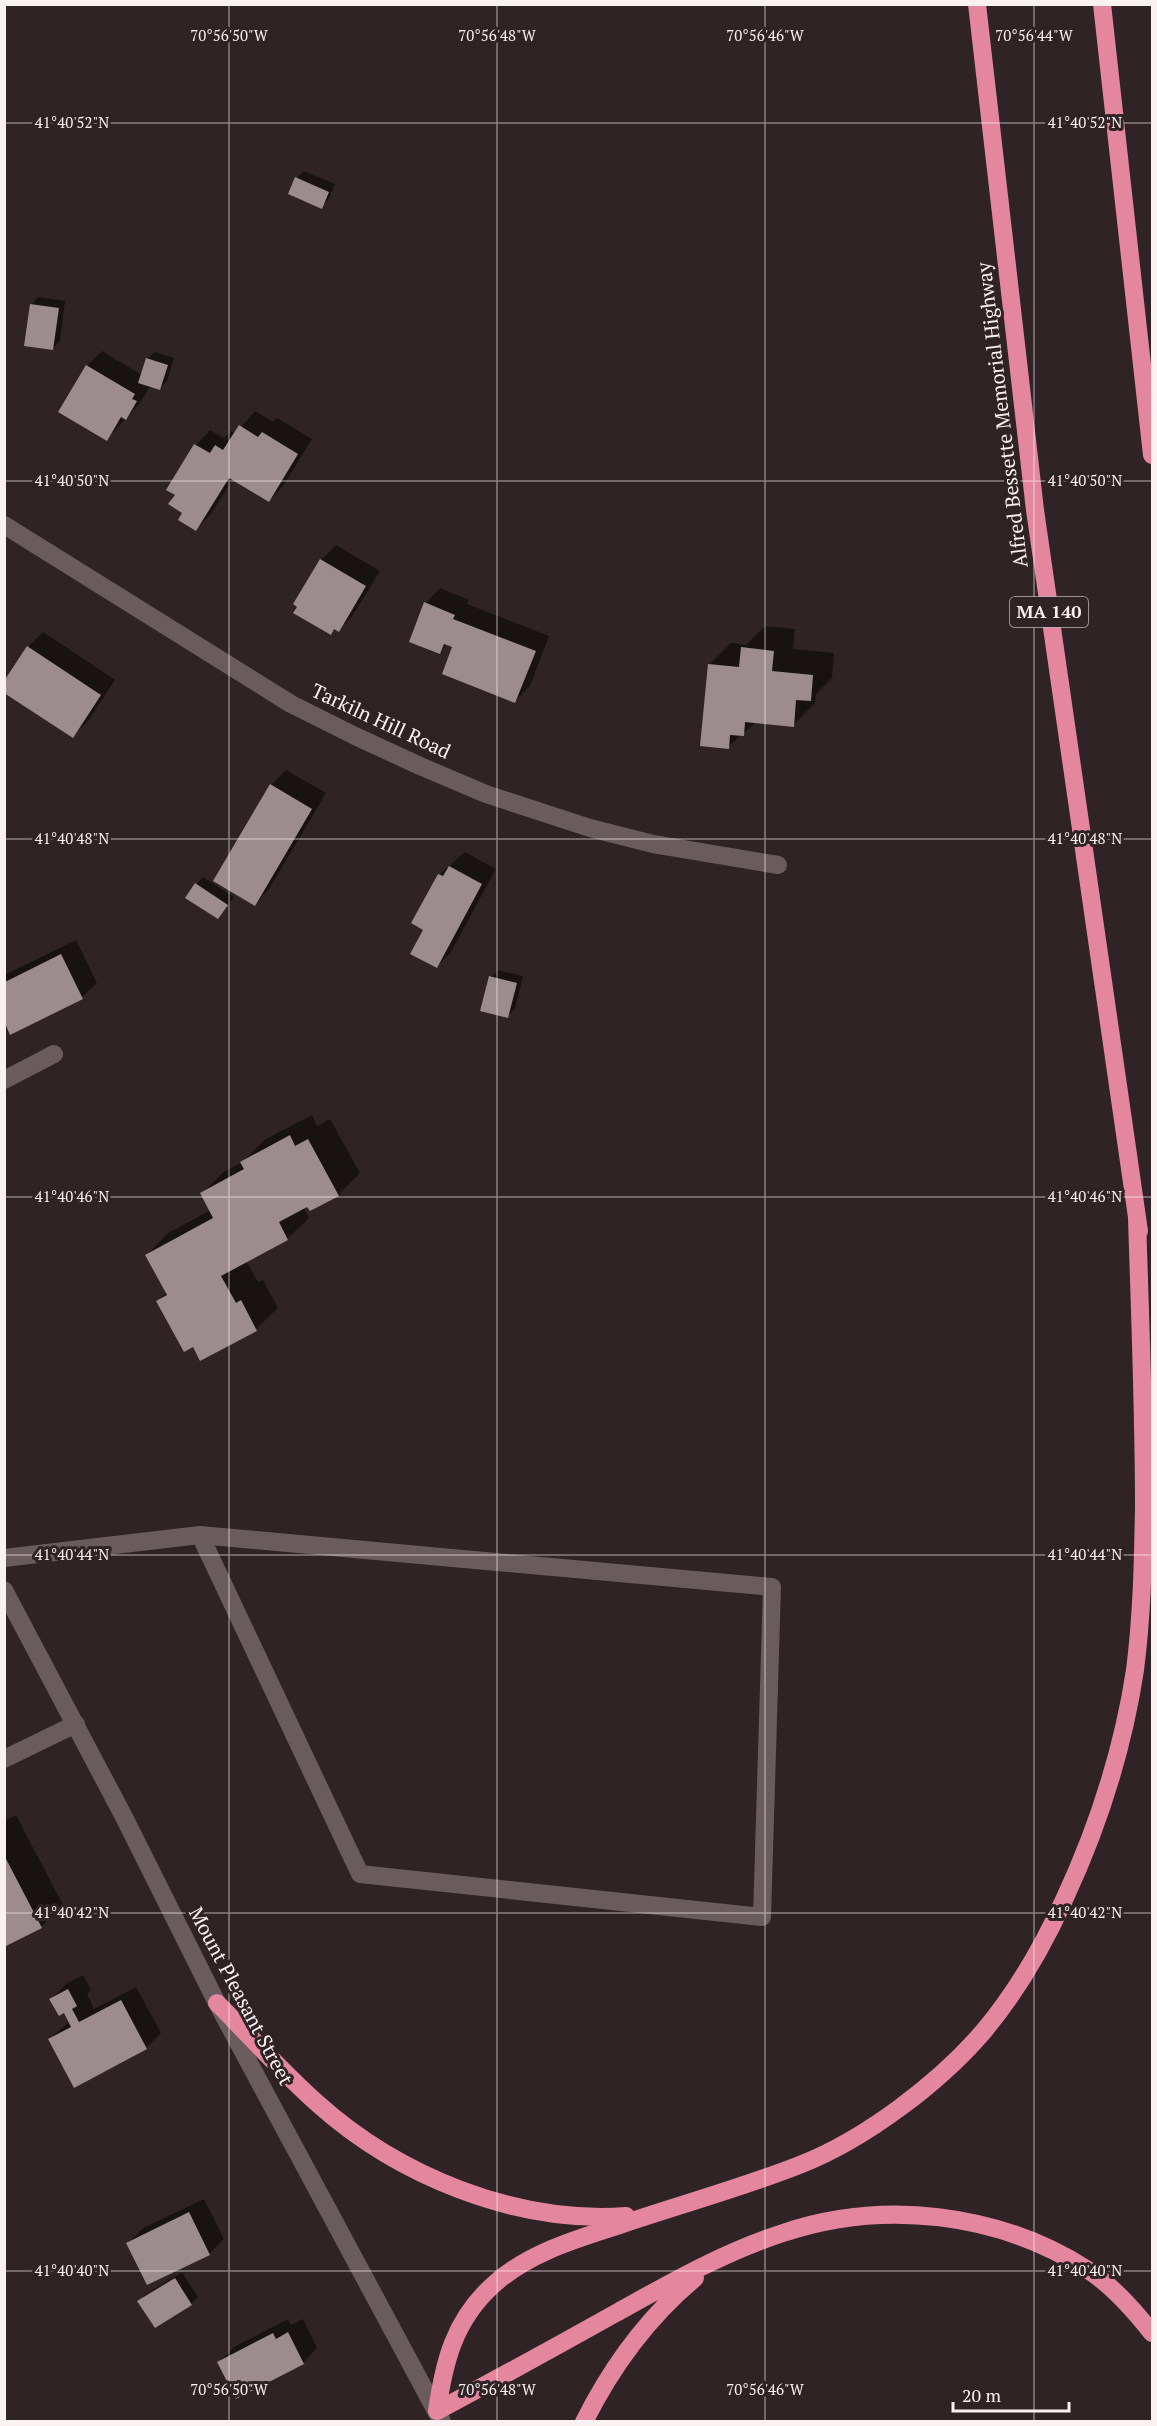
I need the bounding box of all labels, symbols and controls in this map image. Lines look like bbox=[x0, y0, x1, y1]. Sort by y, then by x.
text: 70°56'50"W bbox=[190, 25, 269, 45]
text: 70°56'48"W bbox=[458, 25, 537, 45]
text: 70°56'46"W bbox=[726, 25, 805, 45]
text: 70°56'44"W bbox=[995, 25, 1074, 45]
text: 41°40'52"N bbox=[35, 112, 109, 132]
text: 41°40'52"N bbox=[1048, 112, 1122, 132]
street label: Alfred Bessette Memorial Highway bbox=[969, 260, 1034, 569]
text: 41°40'50"N bbox=[35, 470, 109, 490]
text: 41°40'50"N bbox=[1048, 470, 1122, 490]
road number: MA 140 bbox=[1010, 597, 1088, 627]
street label: Tarkiln Hill Road bbox=[307, 676, 455, 765]
text: 41°40'48"N bbox=[35, 828, 109, 848]
text: 41°40'48"N bbox=[1048, 828, 1122, 848]
text: 41°40'46"N bbox=[35, 1186, 109, 1206]
text: 41°40'46"N bbox=[1048, 1186, 1122, 1206]
text: 41°40'44"N bbox=[35, 1544, 109, 1564]
text: 41°40'44"N bbox=[1048, 1544, 1122, 1564]
text: 41°40'42"N bbox=[35, 1902, 109, 1922]
street label: Mount Pleasant Street bbox=[183, 1902, 300, 2090]
text: 41°40'42"N bbox=[1048, 1902, 1122, 1922]
text: 41°40'40"N bbox=[35, 2260, 109, 2280]
text: 41°40'40"N bbox=[1048, 2260, 1122, 2280]
scale bar bbox=[953, 2375, 1068, 2413]
text: 70°56'50"W bbox=[190, 2379, 269, 2399]
text: 70°56'48"W bbox=[458, 2379, 537, 2399]
text: 70°56'46"W bbox=[726, 2379, 805, 2399]
text: 20 m bbox=[962, 2383, 1002, 2407]

